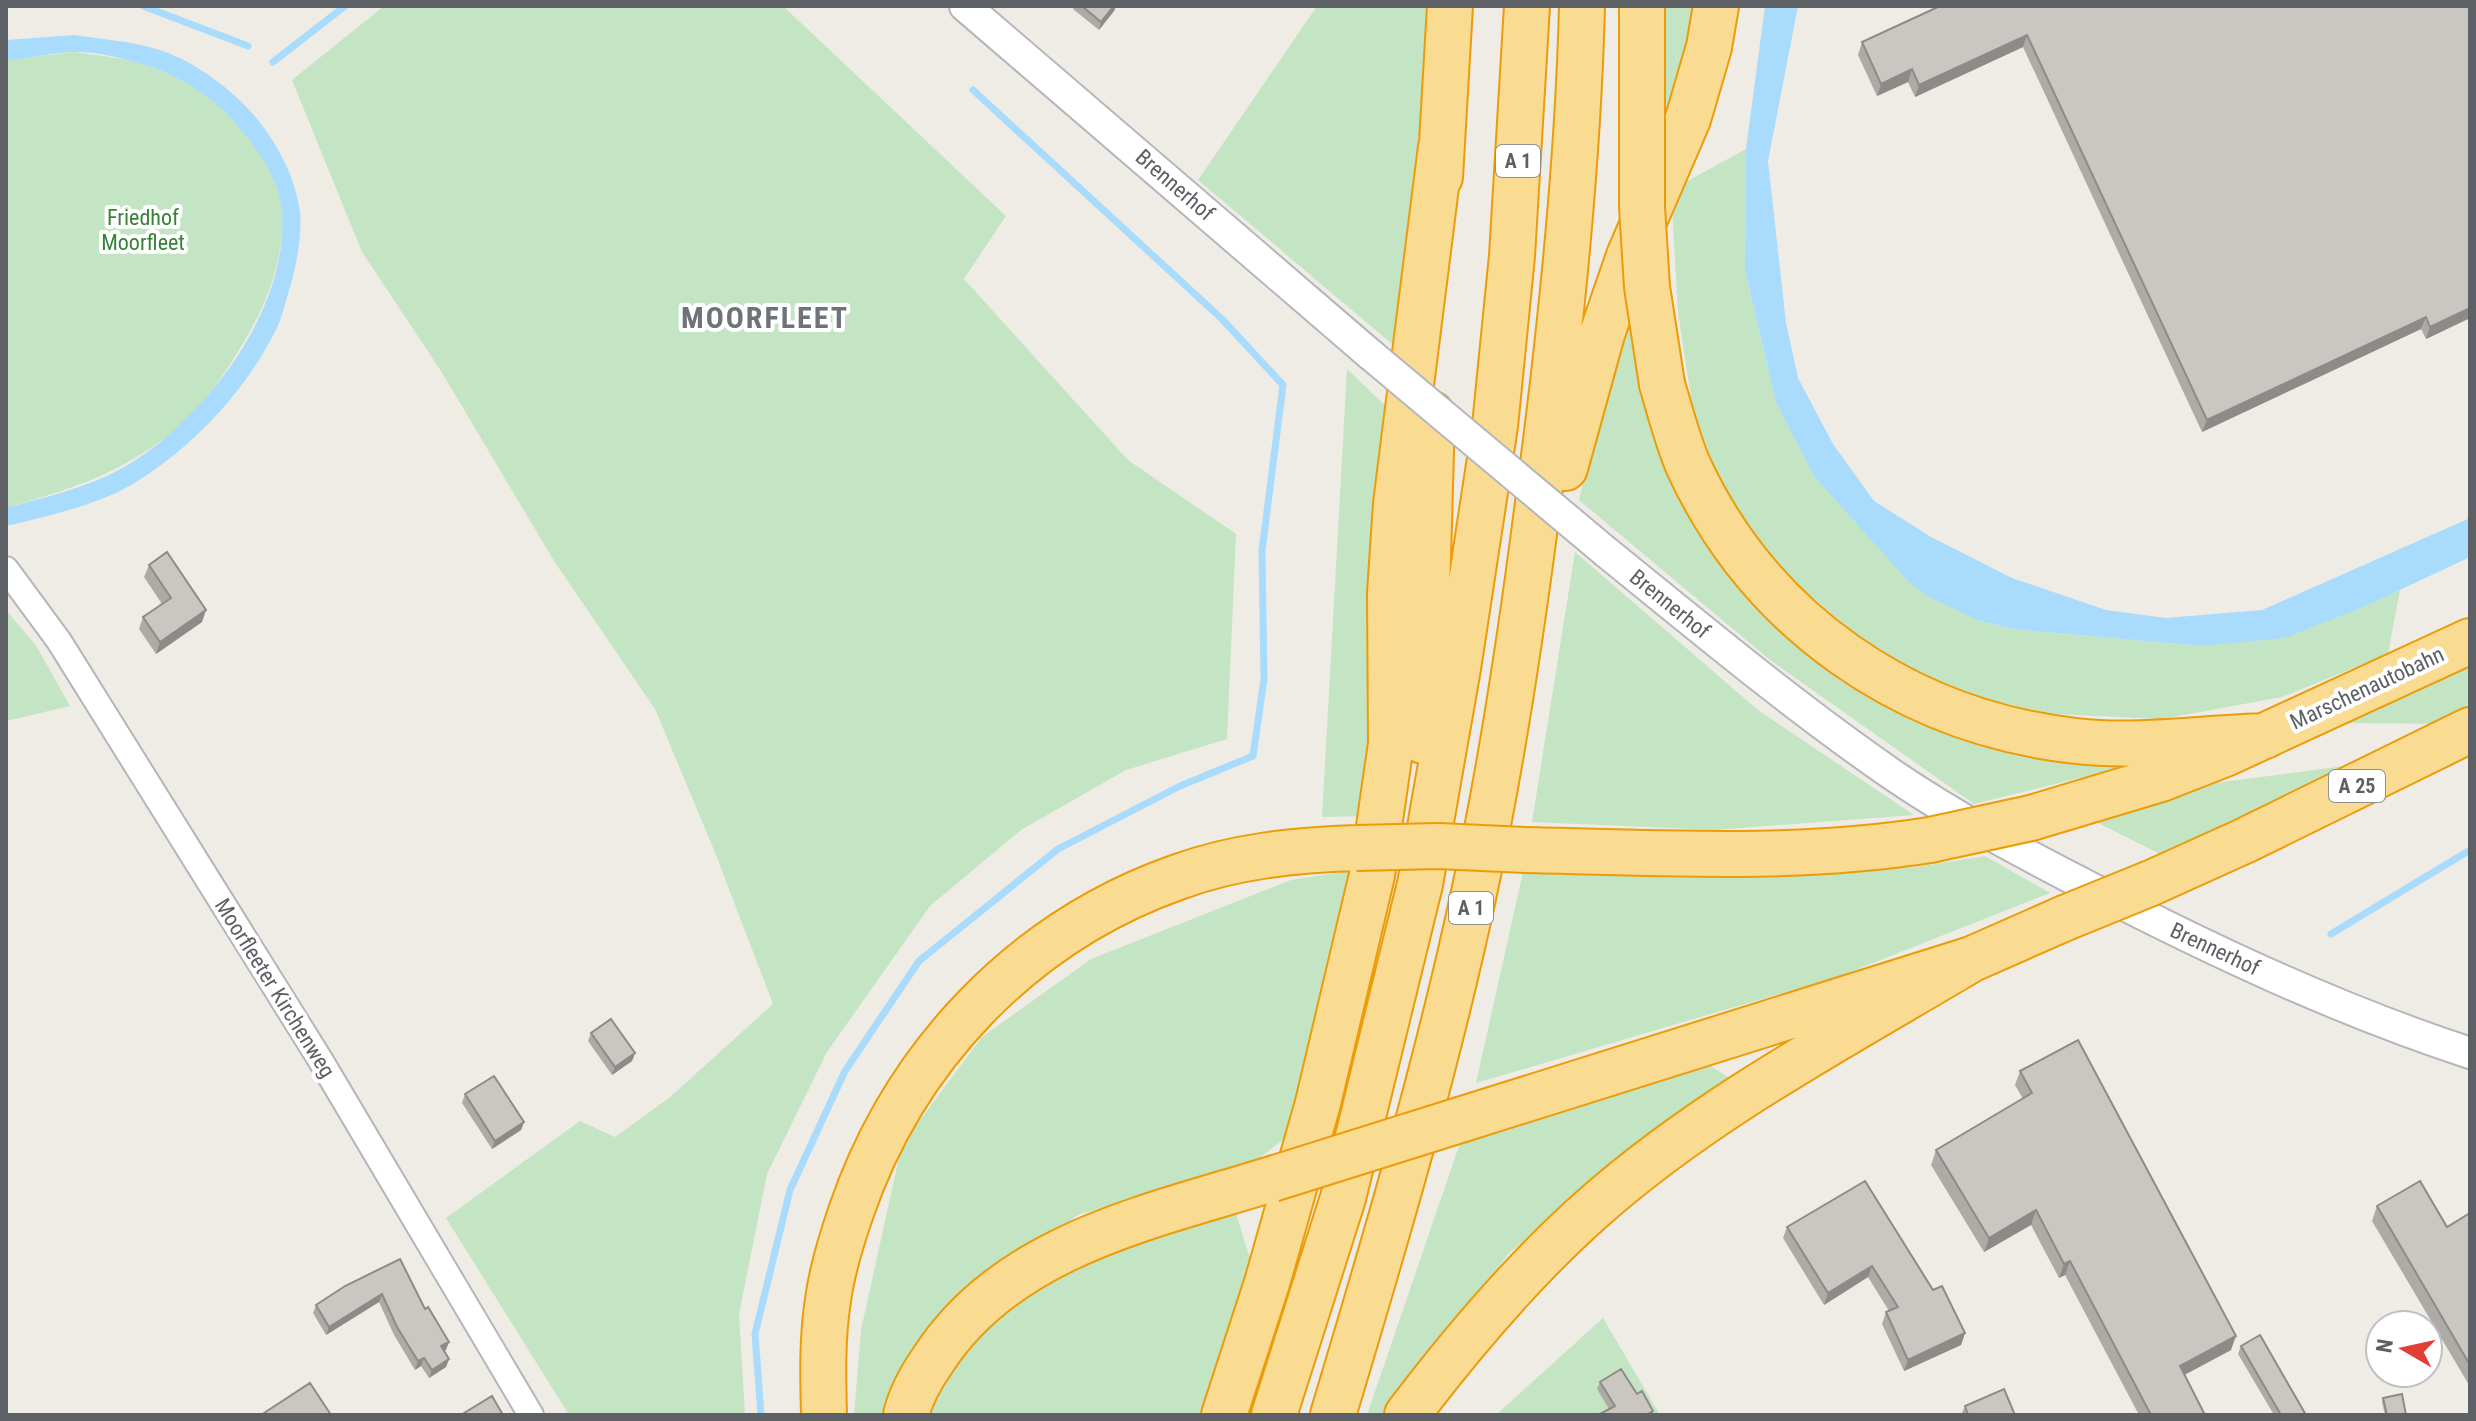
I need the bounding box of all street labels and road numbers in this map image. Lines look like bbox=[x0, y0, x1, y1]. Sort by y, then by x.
street label: Brennerhof bbox=[1131, 144, 1219, 226]
road number: A 1 bbox=[1496, 145, 1540, 177]
street label: Brennerhof bbox=[1625, 564, 1715, 644]
street label: Marschenautobahn bbox=[2286, 641, 2448, 735]
road number: A 25 bbox=[2329, 770, 2385, 802]
road number: A 1 bbox=[1449, 892, 1493, 924]
street label: Moorfleeter Kirchenweg bbox=[210, 894, 340, 1082]
street label: Brennerhof bbox=[2166, 917, 2264, 981]

